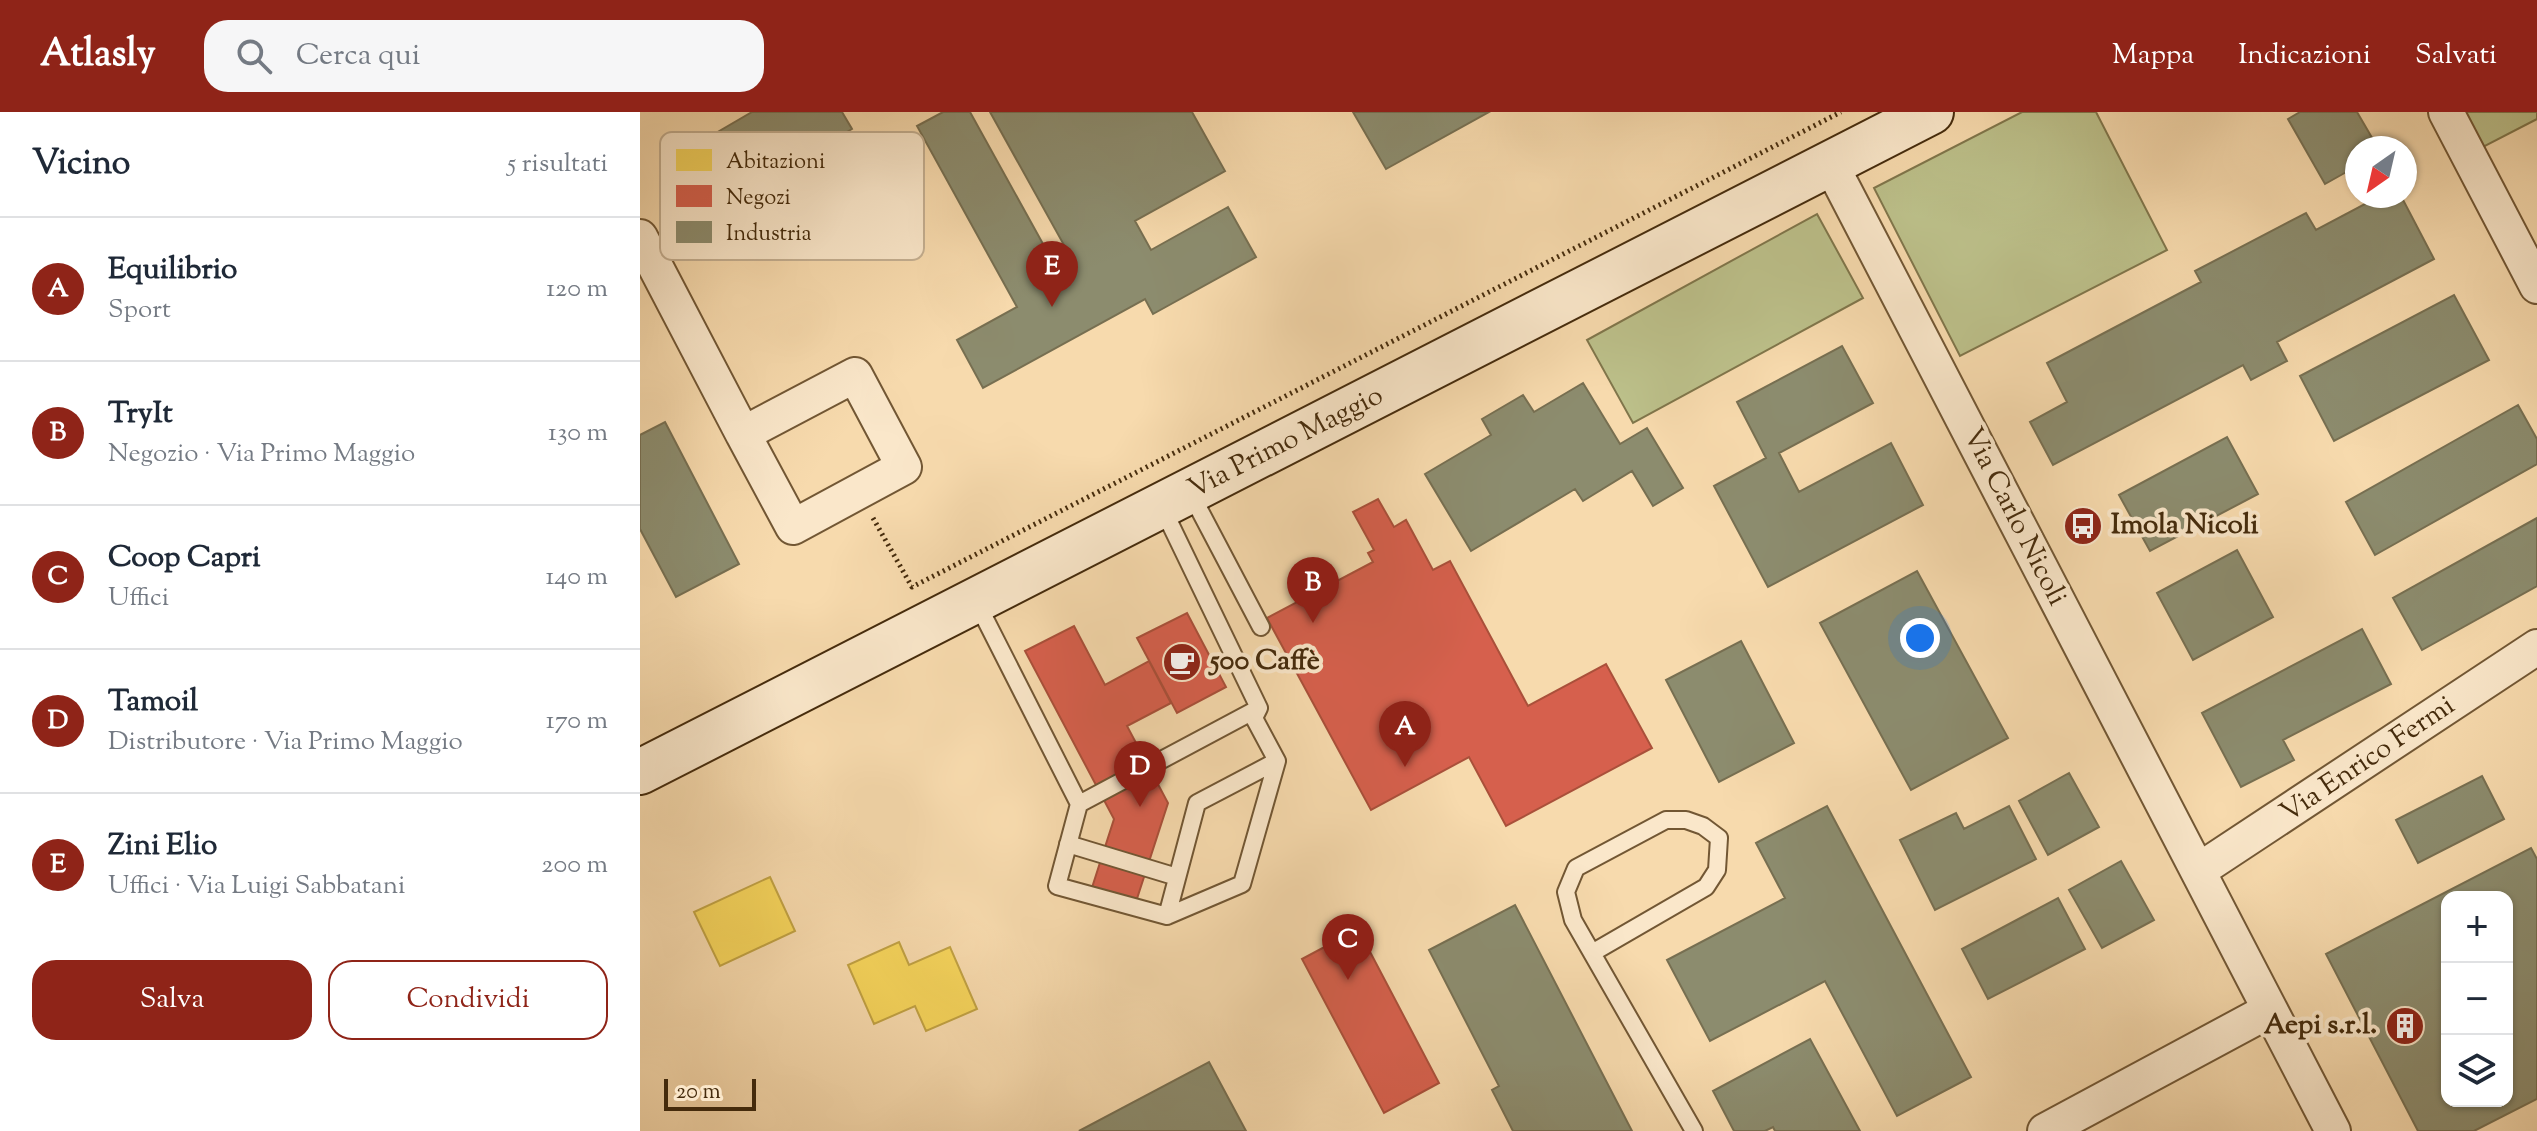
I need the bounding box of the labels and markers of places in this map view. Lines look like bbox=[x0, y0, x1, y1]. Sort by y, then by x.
pin: E bbox=[1026, 241, 1078, 307]
bus stop icon: Imola Nicoli bbox=[2062, 505, 2104, 547]
place label: Imola Nicoli bbox=[2111, 506, 2259, 546]
pin: B bbox=[1287, 557, 1339, 623]
cafe icon: 500 Caffè bbox=[1161, 641, 1203, 683]
place label: 500 Caffè bbox=[1208, 642, 1320, 682]
pin: A bbox=[1379, 701, 1431, 767]
pin: D bbox=[1114, 741, 1166, 807]
pin: C bbox=[1322, 914, 1374, 980]
building icon: Aepi s.r.l. bbox=[2384, 1005, 2426, 1047]
place label: Aepi s.r.l. bbox=[2264, 1006, 2377, 1046]

